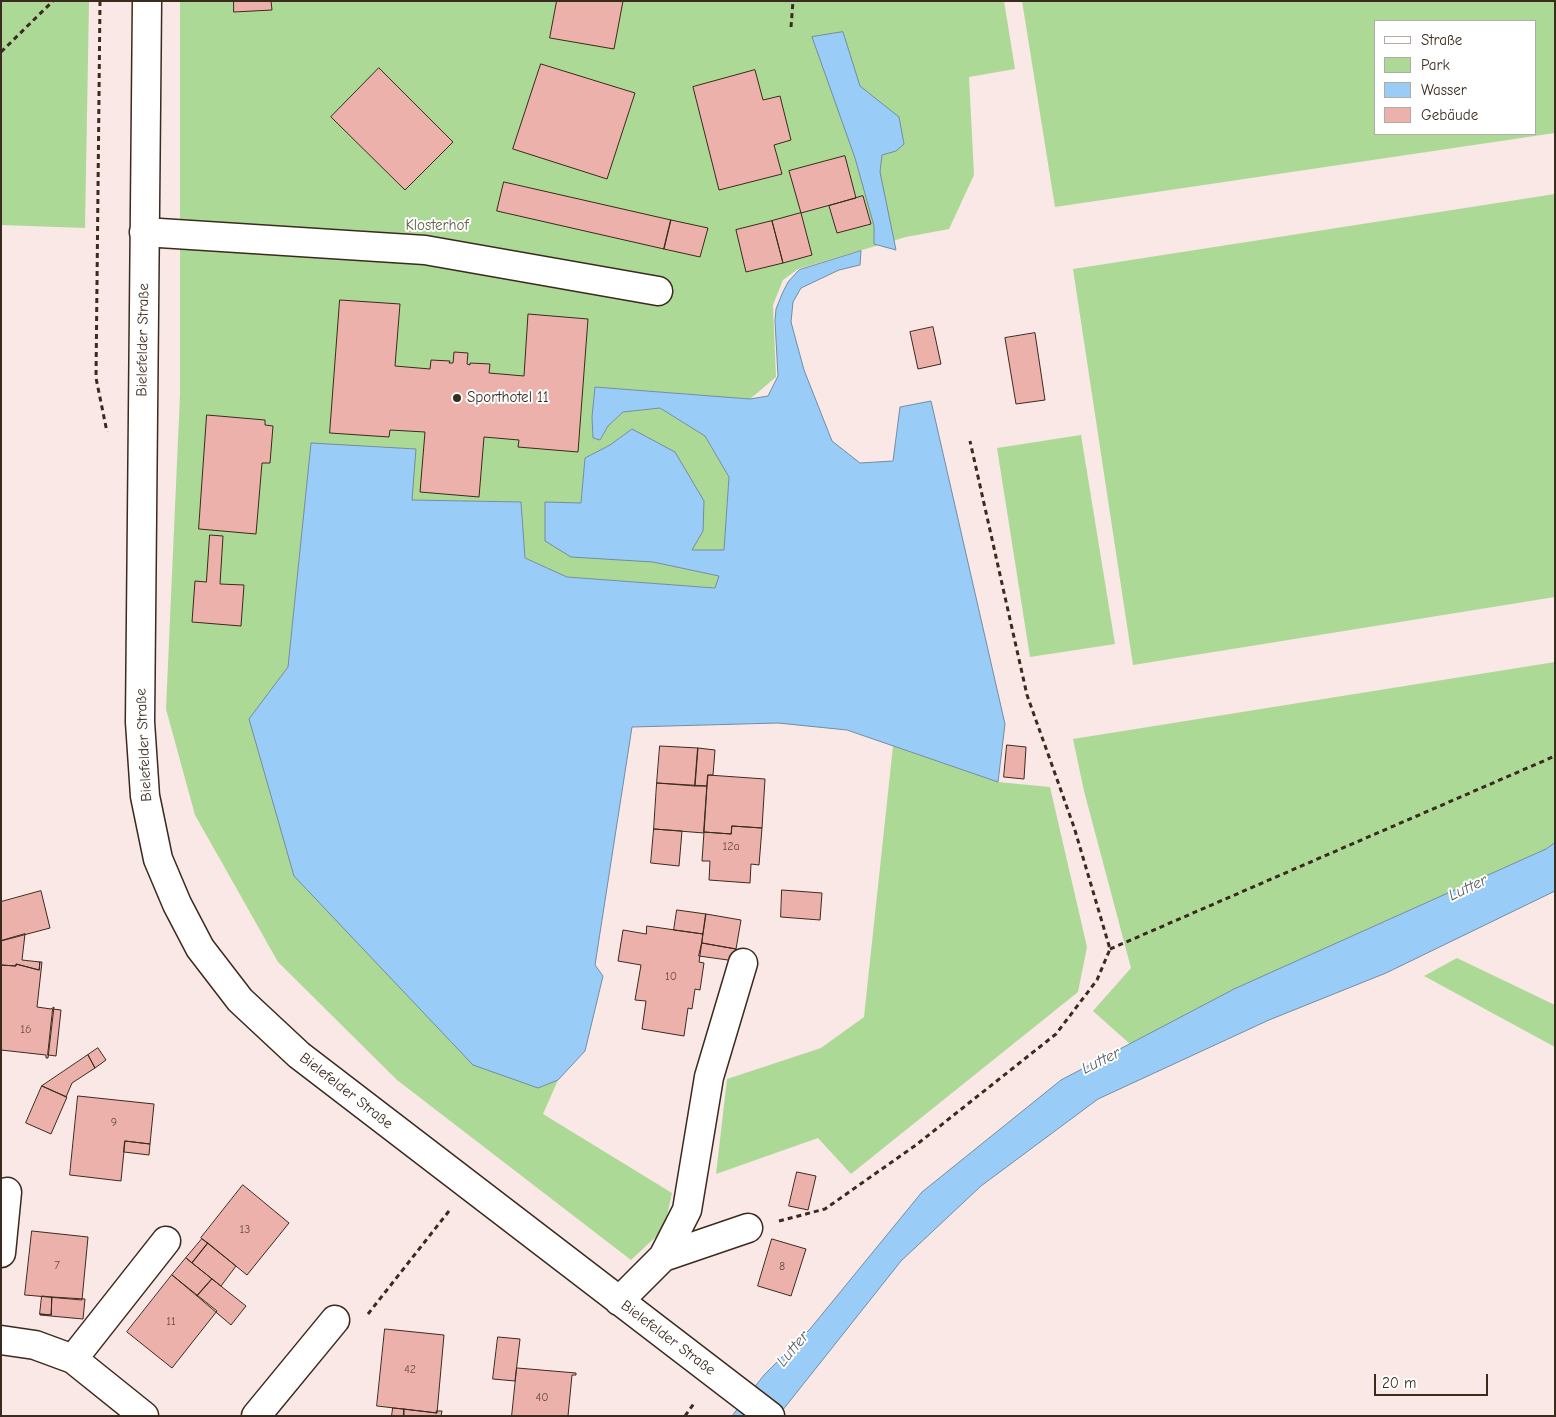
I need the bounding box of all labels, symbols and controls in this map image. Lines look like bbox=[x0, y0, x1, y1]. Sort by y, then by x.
legend bbox=[1374, 20, 1536, 135]
text: Straße bbox=[1421, 31, 1462, 49]
text: Park bbox=[1421, 56, 1450, 74]
text: Wasser bbox=[1421, 81, 1467, 99]
text: Gebäude bbox=[1421, 106, 1478, 124]
park label: Klosterhof bbox=[405, 217, 469, 235]
street label: Bielefelder Straße bbox=[133, 283, 153, 397]
place label: Sporthotel 11 bbox=[467, 389, 549, 407]
marker: Sporthotel 11 bbox=[451, 392, 463, 404]
street label: Bielefelder Straße bbox=[132, 688, 156, 802]
house number: 12a bbox=[722, 840, 740, 854]
water label: Lutter bbox=[1446, 871, 1490, 905]
house number: 10 bbox=[665, 970, 677, 984]
house number: 16 bbox=[20, 1023, 32, 1037]
water label: Lutter bbox=[1079, 1043, 1123, 1079]
street label: Bielefelder Straße bbox=[296, 1049, 396, 1133]
house number: 9 bbox=[111, 1116, 117, 1130]
house number: 13 bbox=[240, 1223, 250, 1237]
house number: 7 bbox=[54, 1259, 60, 1273]
house number: 8 bbox=[779, 1260, 785, 1274]
street label: Bielefelder Straße bbox=[617, 1297, 719, 1379]
house number: 11 bbox=[166, 1315, 176, 1329]
water label: Lutter bbox=[773, 1327, 813, 1371]
house number: 42 bbox=[404, 1363, 416, 1377]
scale bar bbox=[1376, 1364, 1490, 1396]
text: 20 m bbox=[1382, 1374, 1416, 1392]
house number: 40 bbox=[535, 1391, 549, 1405]

